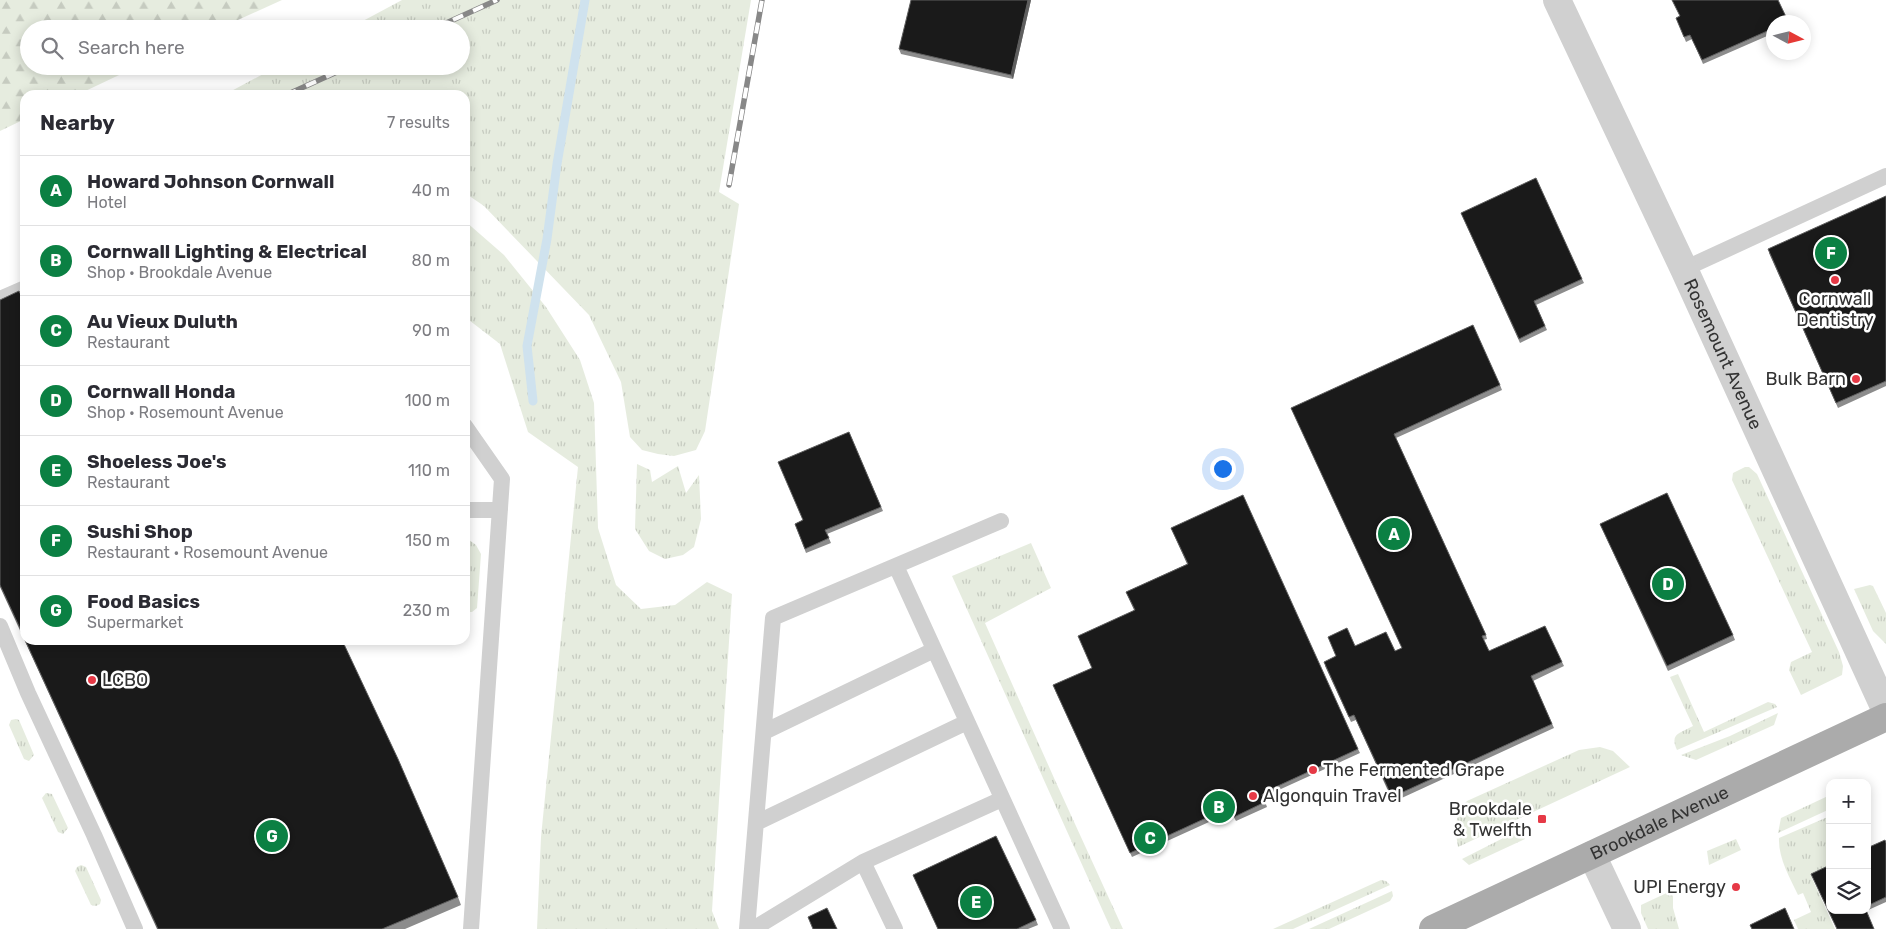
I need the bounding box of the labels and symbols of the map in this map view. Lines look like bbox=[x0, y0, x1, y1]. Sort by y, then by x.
north arrow bbox=[1766, 15, 1811, 60]
pin: F bbox=[1815, 234, 1847, 272]
marker: Cornwall Dentistry bbox=[1829, 274, 1841, 286]
street label: Rosemount Avenue bbox=[1679, 275, 1767, 433]
place label: Cornwall Dentistry bbox=[1796, 288, 1874, 331]
place label: Bulk Barn bbox=[1766, 368, 1846, 390]
marker: Bulk Barn bbox=[1850, 373, 1862, 385]
your location bbox=[1210, 456, 1236, 482]
pin: A bbox=[1378, 515, 1410, 553]
pin: D bbox=[1652, 565, 1684, 603]
place label: LCBO bbox=[102, 669, 148, 691]
marker: LCBO bbox=[86, 674, 98, 686]
place label: The Fermented Grape bbox=[1323, 759, 1505, 781]
marker: The Fermented Grape bbox=[1307, 764, 1319, 776]
street label: Brookdale Avenue bbox=[1587, 781, 1732, 865]
place label: Algonquin Travel bbox=[1263, 785, 1402, 807]
pin: B bbox=[1203, 788, 1235, 826]
marker: Algonquin Travel bbox=[1247, 790, 1259, 802]
place label: Brookdale & Twelfth bbox=[1449, 798, 1532, 841]
marker: Brookdale & Twelfth bbox=[1536, 813, 1548, 825]
pin: G bbox=[256, 817, 288, 855]
pin: C bbox=[1134, 819, 1166, 857]
place label: UPI Energy bbox=[1633, 876, 1726, 898]
marker: UPI Energy bbox=[1730, 881, 1742, 893]
pin: E bbox=[960, 883, 992, 921]

